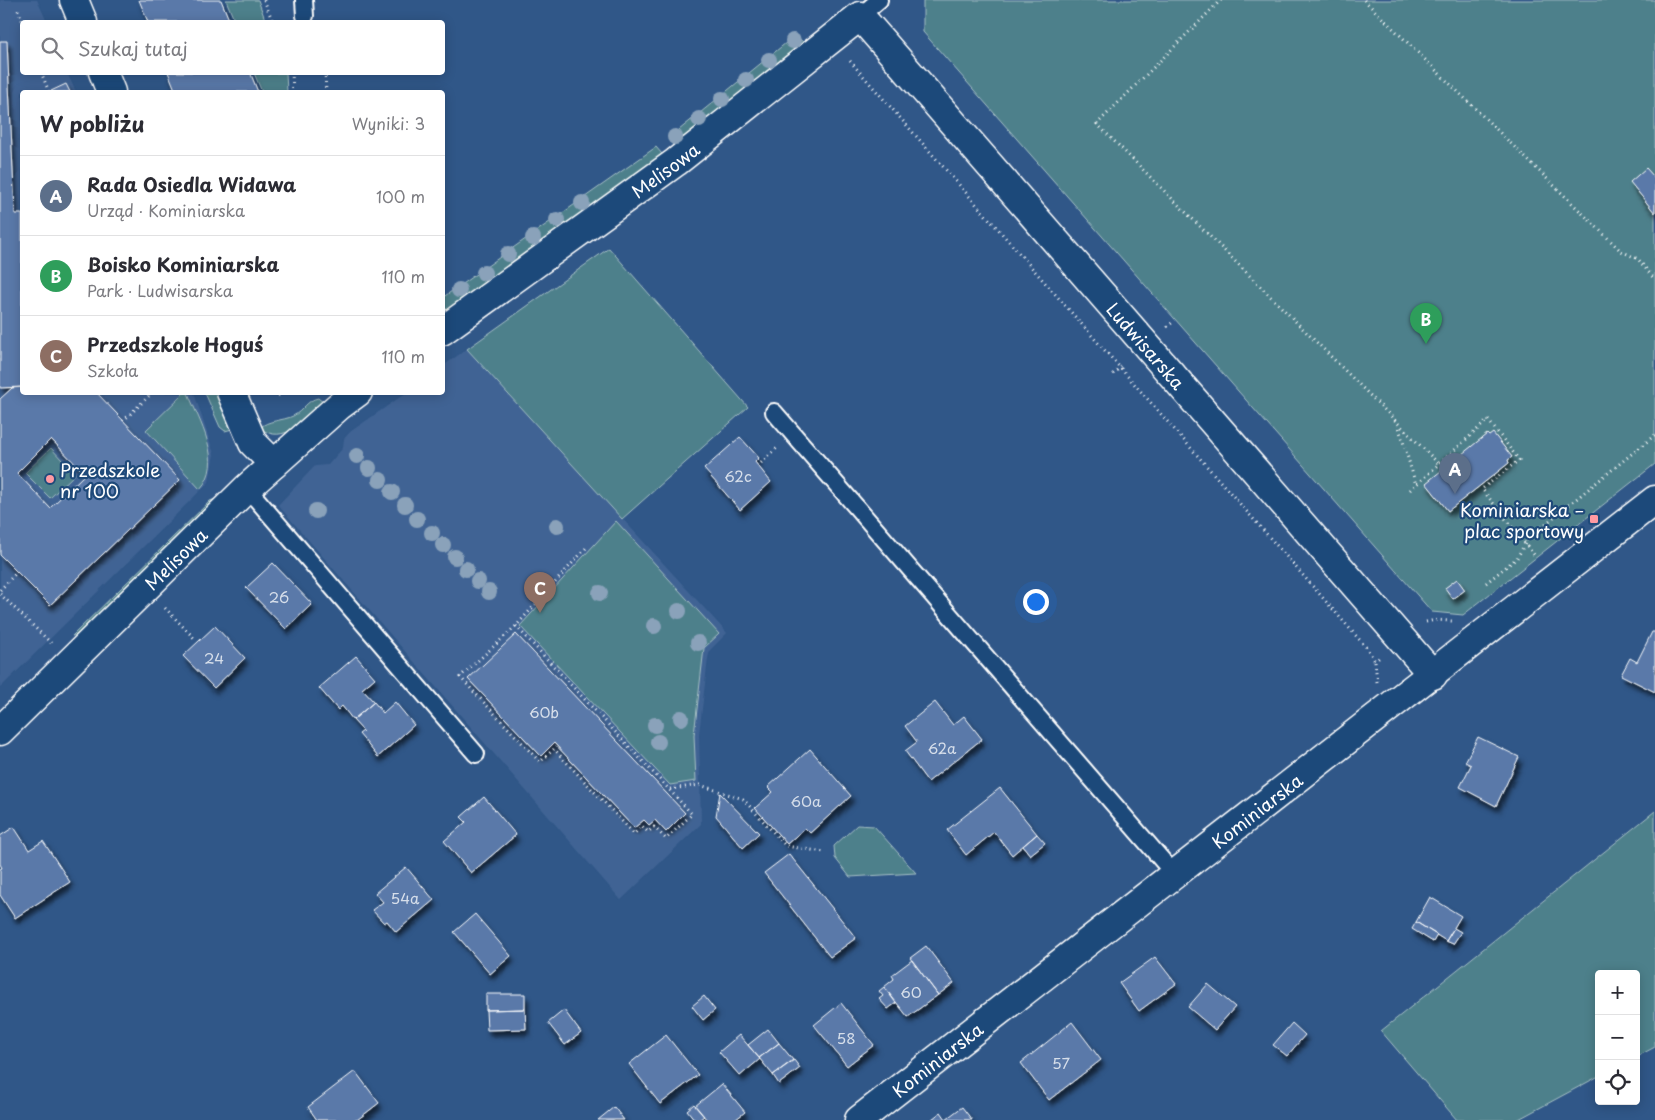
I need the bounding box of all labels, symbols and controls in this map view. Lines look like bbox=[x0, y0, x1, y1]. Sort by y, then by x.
search box bbox=[20, 20, 445, 75]
icon: search bbox=[38, 34, 66, 62]
text: Szukaj tutaj bbox=[78, 34, 188, 62]
text: W pobliżu bbox=[40, 107, 145, 139]
text: Wyniki: 3 bbox=[352, 111, 425, 135]
street label: Melisowa bbox=[625, 135, 705, 204]
text: Rada Osiedla Widawa bbox=[87, 170, 296, 198]
text: A bbox=[50, 184, 62, 208]
text: 100 m bbox=[376, 184, 425, 208]
text: Urząd · Kominiarska bbox=[87, 198, 245, 222]
text: Boisko Kominiarska bbox=[87, 250, 279, 278]
text: B bbox=[51, 264, 61, 288]
text: 110 m bbox=[382, 264, 425, 288]
text: Park · Ludwisarska bbox=[87, 278, 233, 302]
street label: Ludwisarska bbox=[1101, 296, 1192, 396]
pin: B bbox=[1410, 303, 1442, 344]
text: Przedszkole Hoguś bbox=[87, 330, 263, 358]
text: C bbox=[50, 344, 62, 368]
text: 110 m bbox=[382, 344, 425, 368]
text: Szkoła bbox=[87, 358, 138, 382]
pin: A bbox=[1439, 453, 1471, 494]
place label: Przedszkole nr 100 bbox=[60, 456, 160, 504]
house number: 62c bbox=[724, 464, 752, 487]
marker: Przedszkole nr 100 bbox=[44, 473, 56, 485]
place label: Kominiarska – plac sportowy bbox=[1460, 496, 1584, 544]
marker: Kominiarska – plac sportowy bbox=[1588, 513, 1600, 525]
street label: Melisowa bbox=[138, 521, 214, 596]
pin: C bbox=[524, 572, 556, 613]
house number: 26 bbox=[269, 585, 289, 608]
your location bbox=[1023, 589, 1049, 615]
house number: 24 bbox=[204, 646, 224, 669]
house number: 60b bbox=[529, 700, 559, 723]
house number: 62a bbox=[928, 736, 957, 759]
street label: Kominiarska bbox=[1205, 766, 1308, 854]
house number: 60a bbox=[791, 789, 822, 812]
house number: 54a bbox=[391, 886, 420, 909]
map controls bbox=[1595, 970, 1640, 1105]
button: + bbox=[1595, 970, 1640, 1015]
house number: 60 bbox=[900, 980, 922, 1003]
street label: Kominiarska bbox=[886, 1015, 989, 1103]
button: − bbox=[1595, 1015, 1640, 1060]
house number: 58 bbox=[836, 1026, 856, 1049]
house number: 57 bbox=[1052, 1051, 1070, 1074]
button: locate bbox=[1595, 1060, 1640, 1105]

